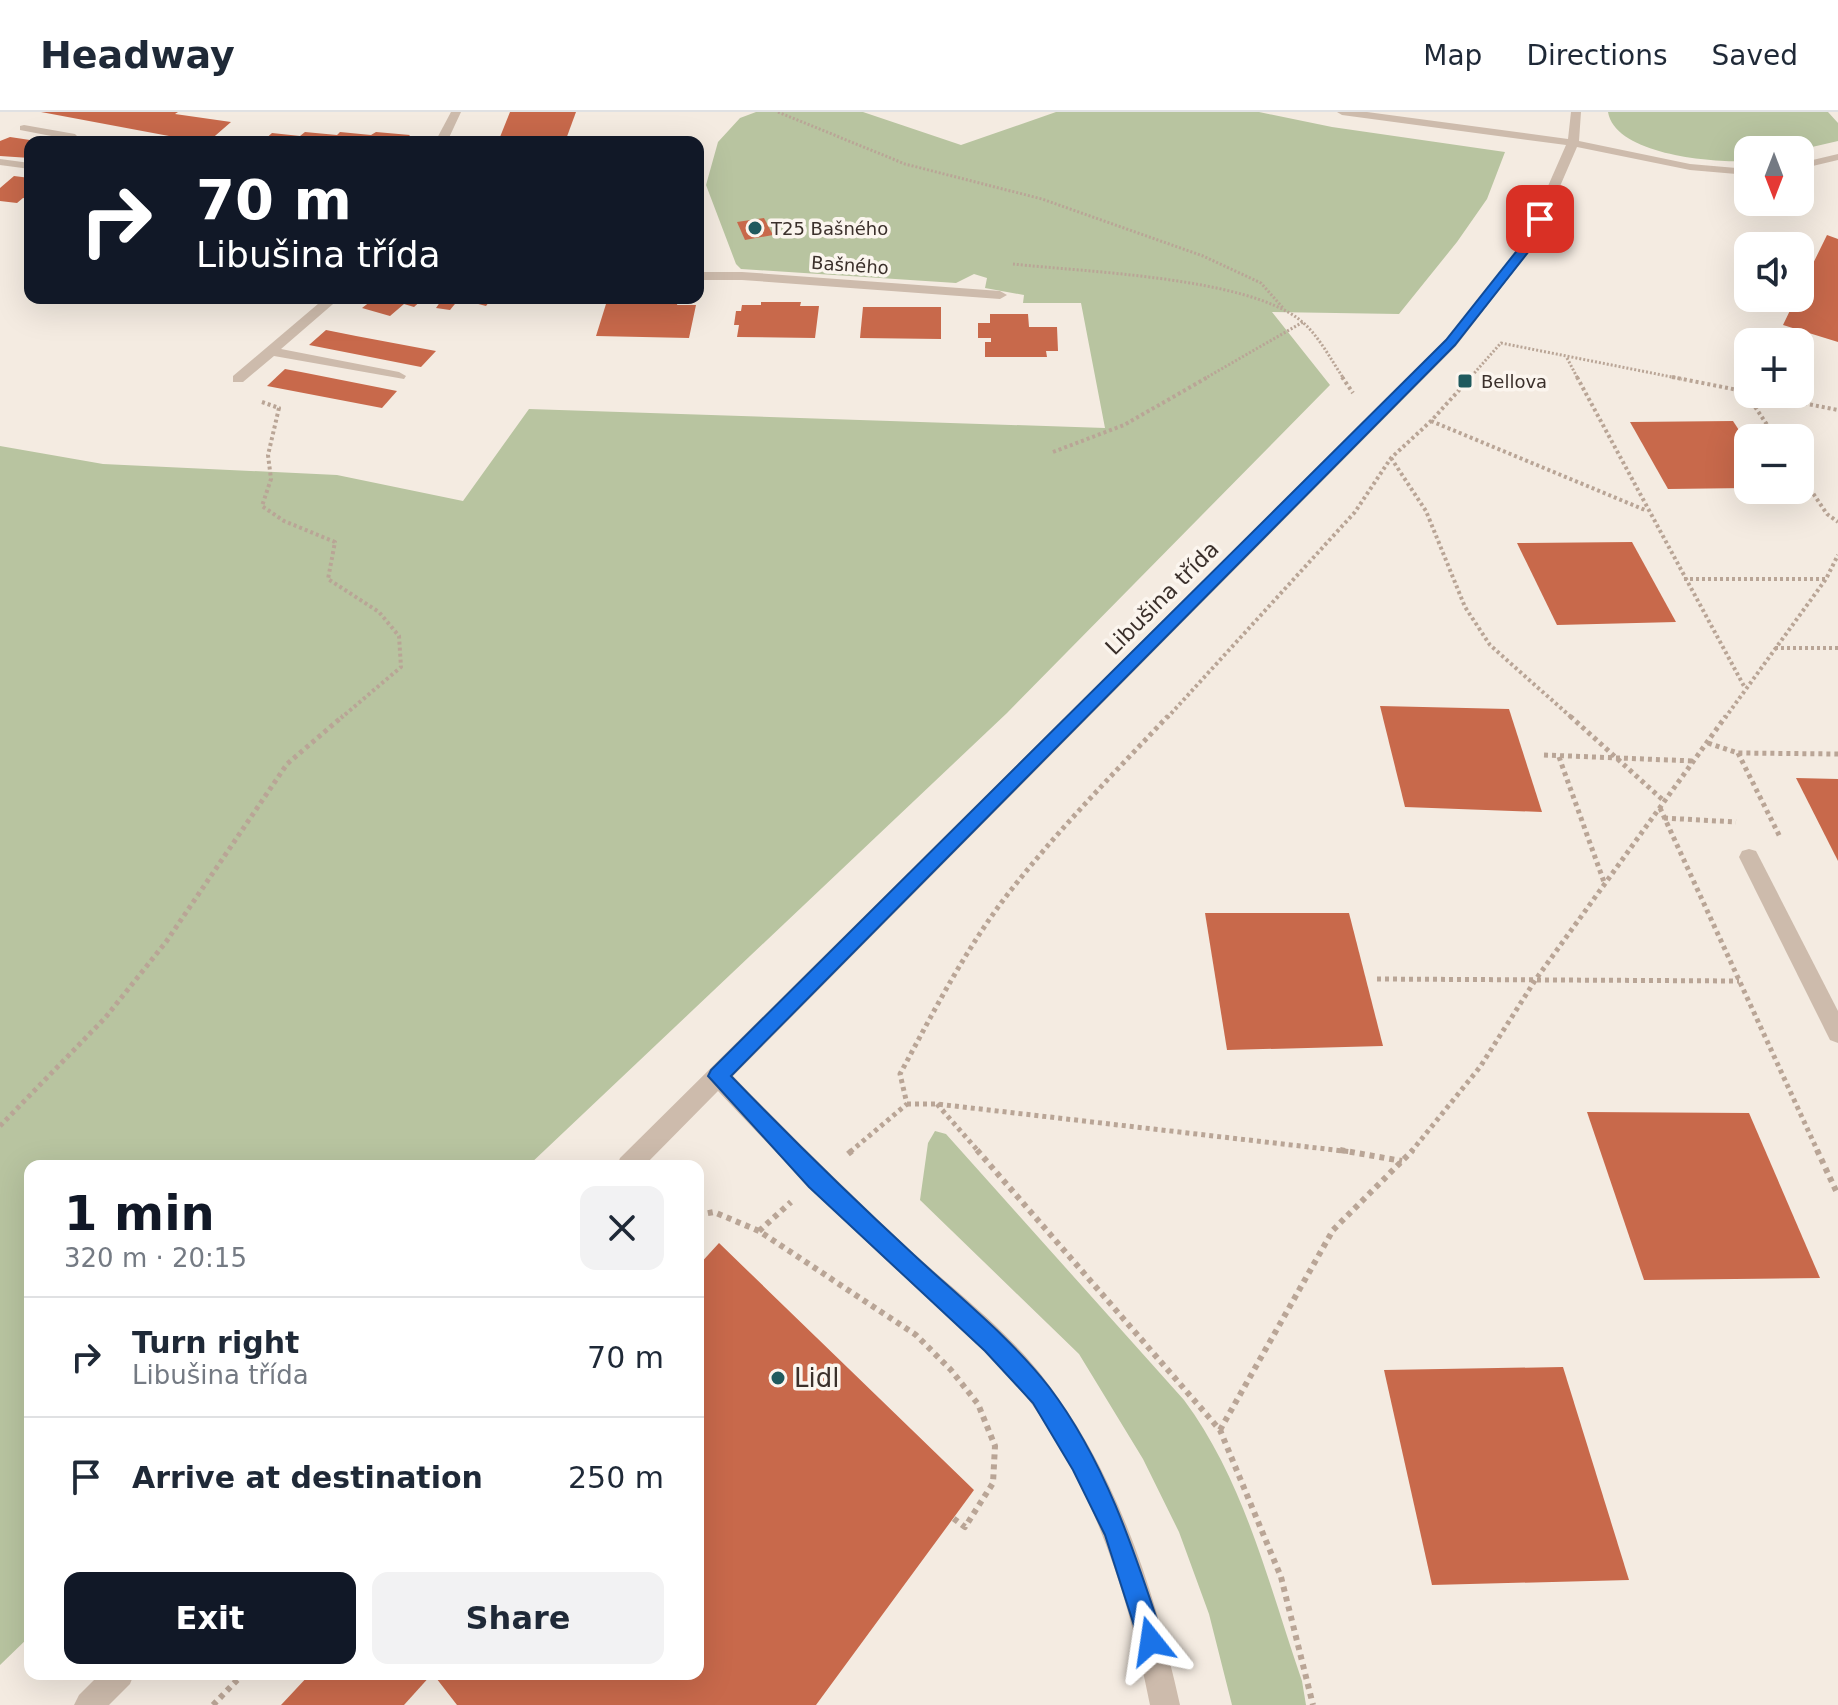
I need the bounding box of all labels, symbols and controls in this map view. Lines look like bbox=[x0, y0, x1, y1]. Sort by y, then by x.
text: Headway bbox=[40, 33, 235, 77]
text: Map bbox=[1423, 39, 1482, 72]
text: Directions bbox=[1526, 39, 1667, 72]
text: Saved bbox=[1711, 39, 1798, 72]
north arrow bbox=[1734, 136, 1814, 216]
map controls bbox=[1734, 136, 1814, 504]
text: 70 m bbox=[196, 167, 352, 232]
icon: right bbox=[64, 168, 168, 272]
pin bbox=[1506, 185, 1574, 253]
icon: arrive bbox=[1518, 197, 1562, 241]
place label: T25 Bašného bbox=[770, 218, 888, 239]
marker: T25 Bašného bbox=[746, 219, 764, 237]
button: sound bbox=[1734, 232, 1814, 312]
text: Libušina třída bbox=[196, 234, 441, 275]
street label: Bašného bbox=[811, 252, 889, 278]
button: + bbox=[1734, 328, 1814, 408]
place label: Bellova bbox=[1481, 371, 1547, 392]
marker: Bellova bbox=[1456, 372, 1474, 390]
button: − bbox=[1734, 424, 1814, 504]
street label: Libušina třída bbox=[1100, 536, 1224, 660]
text: 1 min bbox=[64, 1185, 215, 1241]
button: close bbox=[580, 1186, 664, 1270]
text: 320 m · 20:15 bbox=[64, 1243, 247, 1273]
text: Turn right bbox=[132, 1325, 299, 1360]
icon: right bbox=[64, 1335, 108, 1379]
text: 70 m bbox=[587, 1340, 664, 1375]
text: Libušina třída bbox=[132, 1360, 309, 1390]
place label: Lidl bbox=[794, 1363, 839, 1393]
marker: Lidl bbox=[769, 1369, 787, 1387]
icon: arrive bbox=[64, 1455, 108, 1499]
text: Arrive at destination bbox=[132, 1460, 483, 1495]
text: 250 m bbox=[568, 1460, 664, 1495]
button: Exit bbox=[64, 1572, 356, 1664]
button: Share bbox=[372, 1572, 664, 1664]
position arrow bbox=[1109, 1599, 1193, 1683]

